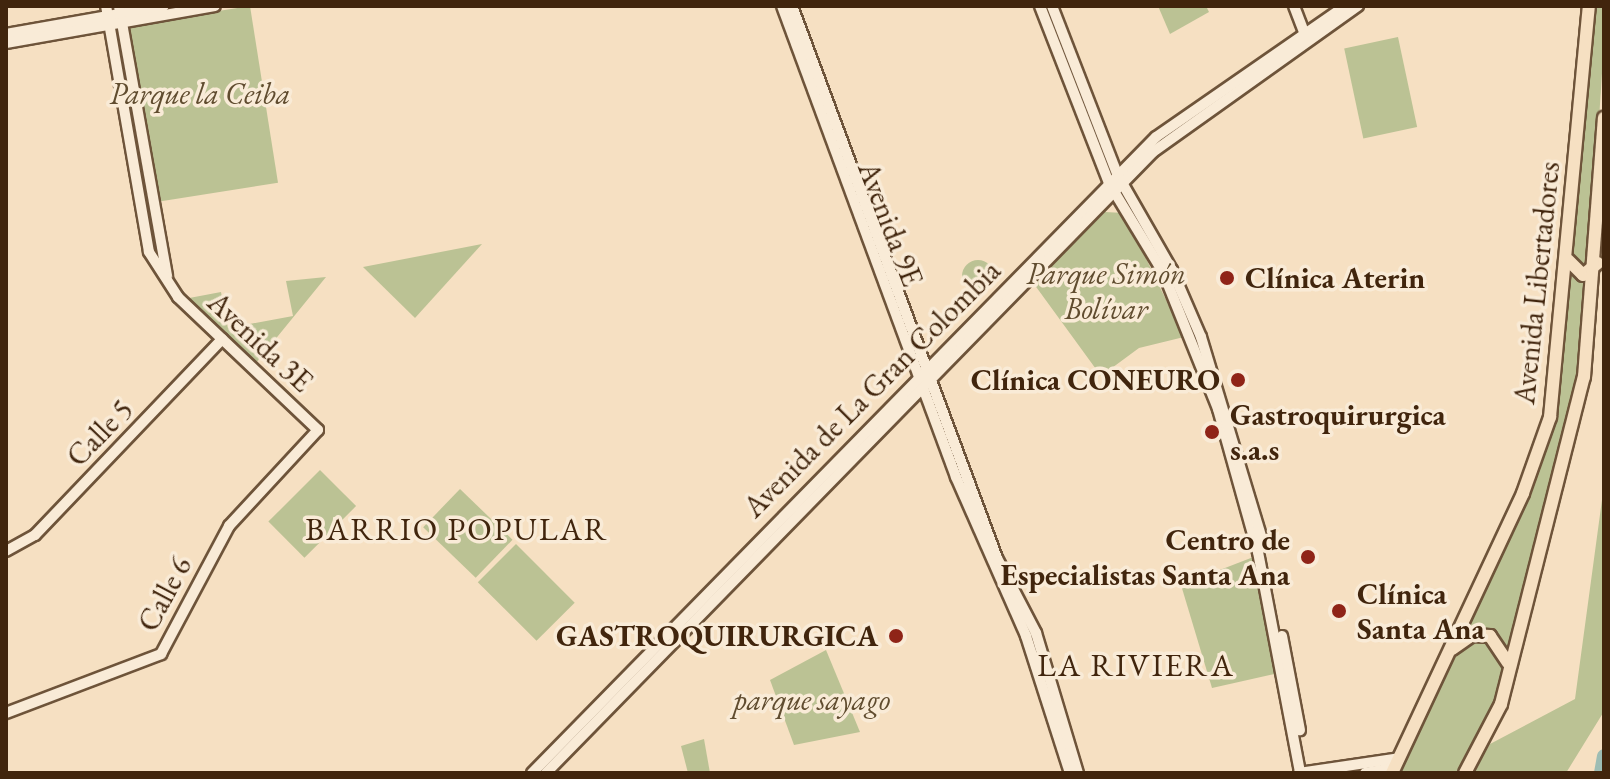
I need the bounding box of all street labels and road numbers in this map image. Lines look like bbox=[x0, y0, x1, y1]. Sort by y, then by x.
street label: Avenida 9E bbox=[850, 157, 930, 291]
street label: Avenida Libertadores bbox=[1506, 160, 1568, 406]
street label: Avenida de La Gran Colombia bbox=[736, 253, 1008, 525]
street label: Avenida 3E bbox=[200, 284, 320, 400]
street label: Calle 5 bbox=[59, 392, 141, 474]
street label: Calle 6 bbox=[130, 550, 200, 638]

